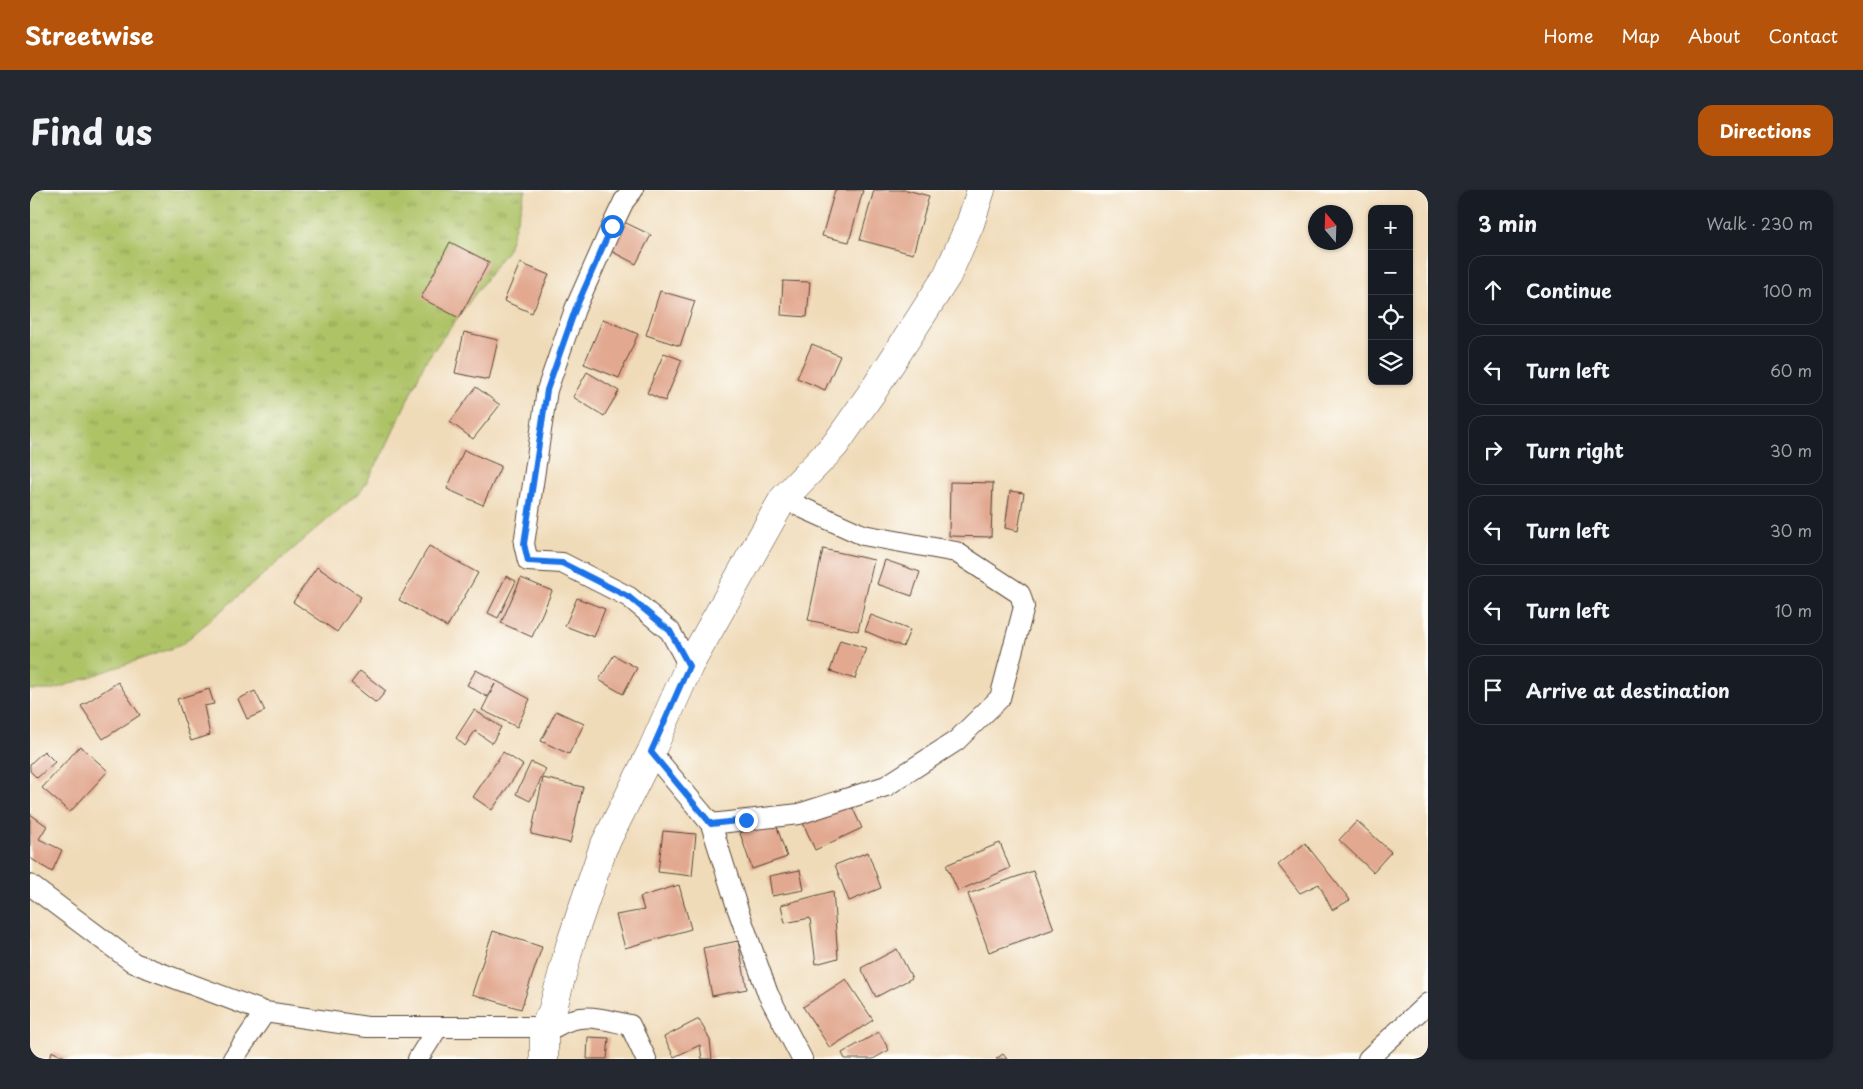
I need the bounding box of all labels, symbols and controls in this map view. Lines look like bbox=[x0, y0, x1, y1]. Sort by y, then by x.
text: Streetwise bbox=[25, 17, 154, 53]
text: Home bbox=[1543, 22, 1593, 49]
text: Map bbox=[1621, 22, 1660, 49]
text: About bbox=[1688, 22, 1740, 49]
text: Contact bbox=[1768, 22, 1838, 49]
text: Find us bbox=[30, 104, 152, 157]
button: Directions bbox=[1698, 105, 1833, 156]
north arrow bbox=[1308, 205, 1353, 250]
map controls bbox=[1368, 205, 1413, 385]
button: + bbox=[1368, 205, 1413, 250]
text: 3 min bbox=[1478, 207, 1537, 239]
text: Walk · 230 m bbox=[1706, 211, 1813, 235]
route start bbox=[601, 215, 624, 238]
button: − bbox=[1368, 250, 1413, 295]
icon: ahead bbox=[1479, 276, 1507, 304]
text: Continue bbox=[1526, 276, 1612, 304]
text: 100 m bbox=[1763, 278, 1812, 302]
button: locate bbox=[1368, 295, 1413, 340]
button: layers bbox=[1368, 340, 1413, 385]
icon: left bbox=[1479, 356, 1507, 384]
text: Turn left bbox=[1526, 356, 1610, 384]
text: 60 m bbox=[1770, 358, 1812, 382]
icon: right bbox=[1479, 436, 1507, 464]
text: Turn right bbox=[1526, 436, 1624, 464]
text: 30 m bbox=[1770, 438, 1812, 462]
icon: left bbox=[1479, 516, 1507, 544]
text: Turn left bbox=[1526, 516, 1610, 544]
text: 30 m bbox=[1770, 518, 1812, 542]
icon: left bbox=[1479, 596, 1507, 624]
text: Turn left bbox=[1526, 596, 1610, 624]
text: 10 m bbox=[1775, 598, 1812, 622]
icon: arrive bbox=[1479, 676, 1507, 704]
text: Arrive at destination bbox=[1526, 676, 1730, 704]
route end bbox=[735, 809, 758, 832]

